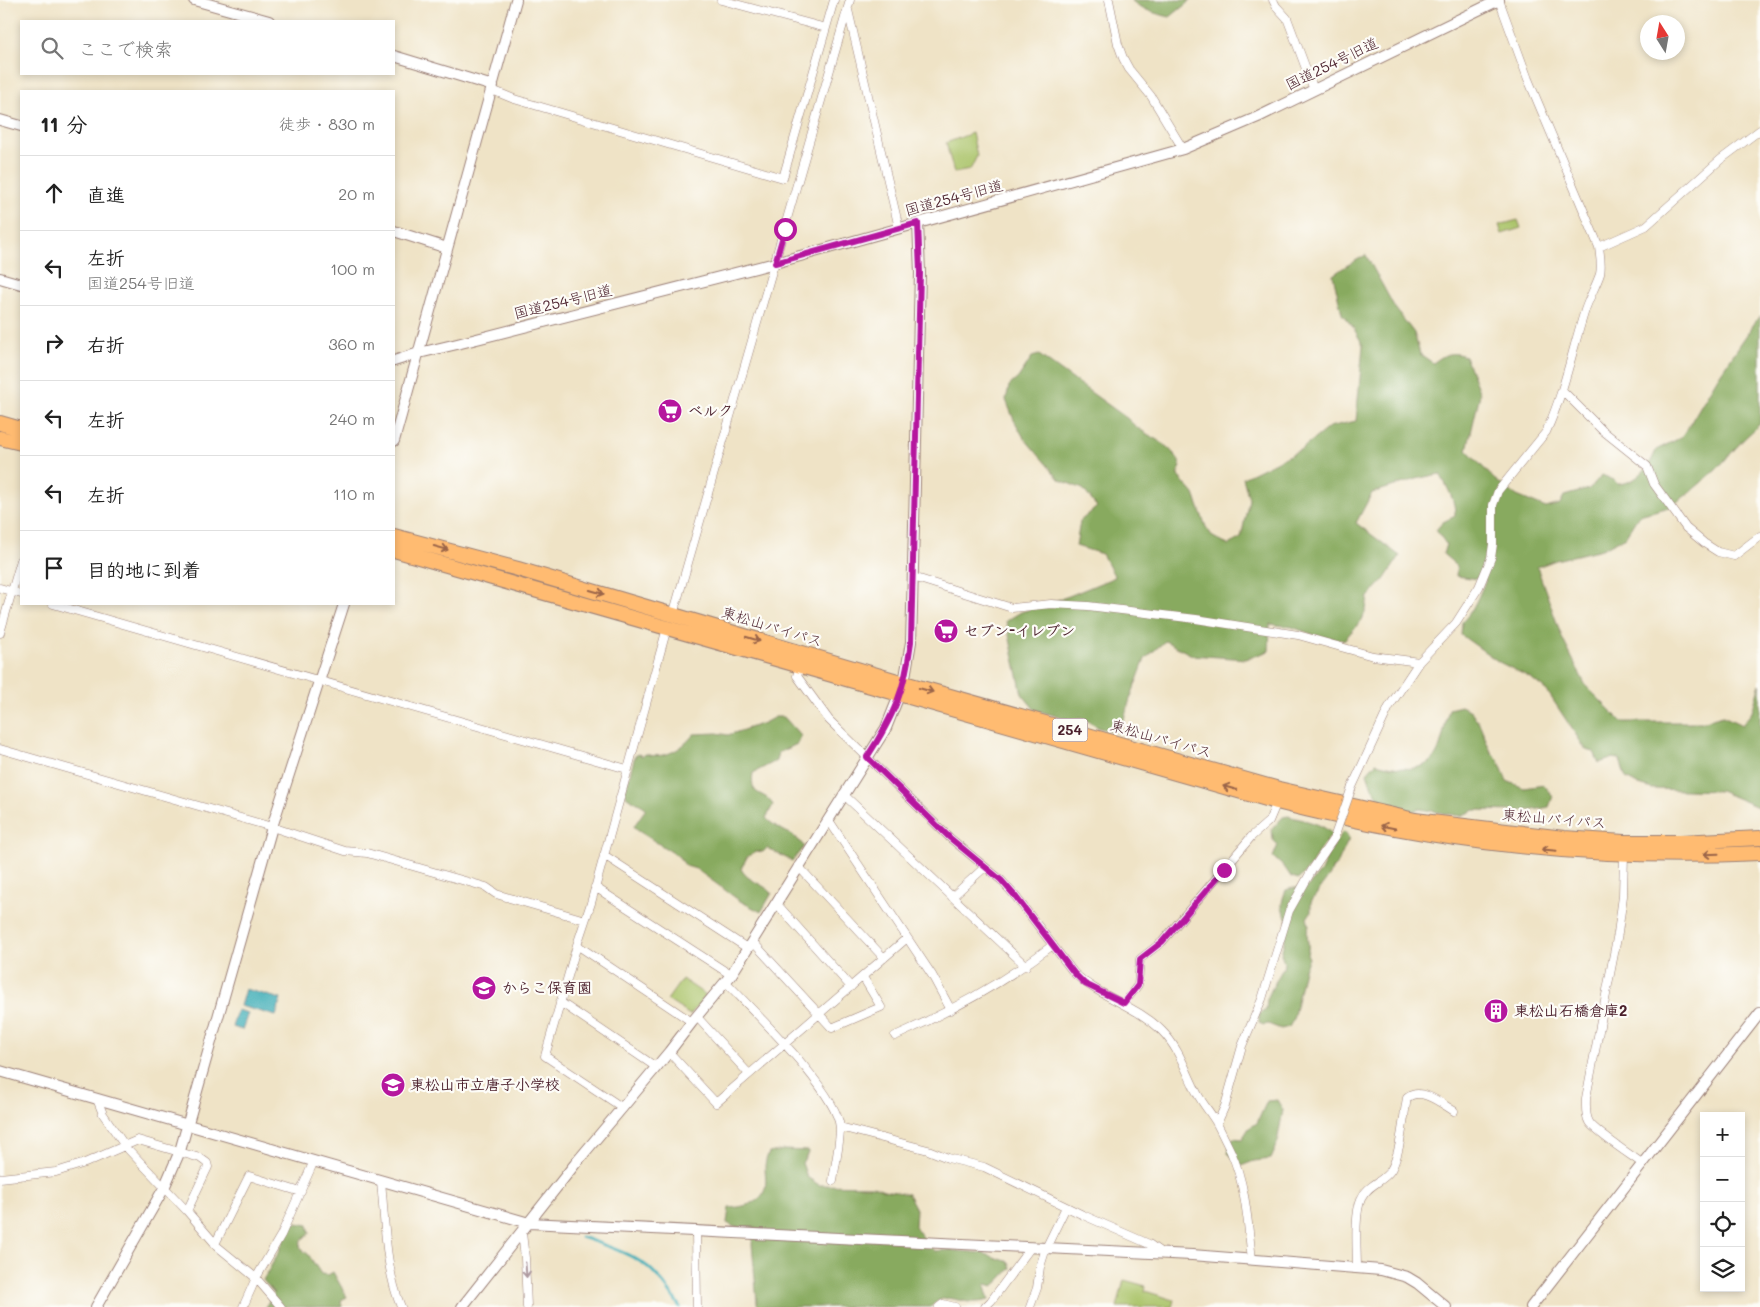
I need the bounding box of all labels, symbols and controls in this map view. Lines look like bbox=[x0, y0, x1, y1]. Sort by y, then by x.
north arrow bbox=[1640, 15, 1685, 60]
search box bbox=[20, 20, 395, 75]
street label: 国道254号旧道 bbox=[1282, 32, 1381, 94]
icon: search bbox=[38, 34, 66, 62]
text: ここで検索 bbox=[78, 36, 173, 61]
text: 11 分 bbox=[40, 110, 87, 137]
text: 徒歩 · 830 m bbox=[279, 113, 375, 134]
street label: 国道254号旧道 bbox=[902, 174, 1005, 220]
icon: ahead bbox=[40, 179, 68, 207]
text: 直進 bbox=[87, 182, 125, 207]
text: 20 m bbox=[338, 183, 375, 204]
route start bbox=[774, 218, 797, 241]
text: 左折 bbox=[87, 245, 125, 270]
icon: left bbox=[40, 254, 68, 282]
text: 100 m bbox=[330, 258, 375, 279]
text: 国道254号旧道 bbox=[87, 272, 195, 293]
street label: 国道254号旧道 bbox=[511, 279, 614, 323]
icon: right bbox=[40, 329, 68, 357]
text: 右折 bbox=[87, 332, 125, 357]
text: 360 m bbox=[328, 333, 375, 354]
supermarket icon: ベルク bbox=[657, 398, 683, 424]
place label: ベルク bbox=[688, 400, 733, 420]
icon: left bbox=[40, 404, 68, 432]
text: 左折 bbox=[87, 407, 125, 432]
text: 240 m bbox=[329, 408, 375, 429]
icon: left bbox=[40, 479, 68, 507]
text: 左折 bbox=[87, 482, 125, 507]
text: 110 m bbox=[333, 483, 375, 504]
one-way arrow bbox=[432, 544, 448, 554]
icon: arrive bbox=[40, 554, 68, 582]
text: 目的地に到着 bbox=[87, 557, 201, 582]
one-way arrow bbox=[589, 588, 605, 598]
street label: 東松山バイパス bbox=[719, 601, 825, 651]
supermarket icon: セブン-イレブン bbox=[933, 618, 959, 644]
place label: セブン-イレブン bbox=[964, 620, 1075, 640]
one-way arrow bbox=[745, 634, 761, 644]
one-way arrow bbox=[917, 685, 933, 695]
street label: 東松山バイパス bbox=[1108, 714, 1214, 762]
road number: 254 bbox=[1052, 718, 1088, 742]
one-way arrow bbox=[1223, 783, 1239, 793]
street label: 東松山バイパス bbox=[1501, 803, 1607, 833]
one-way arrow bbox=[1381, 821, 1397, 831]
one-way arrow bbox=[1541, 845, 1557, 854]
one-way arrow bbox=[1704, 849, 1720, 859]
route end bbox=[1213, 859, 1236, 882]
school or university icon: からこ保育園 bbox=[471, 975, 497, 1001]
place label: からこ保育園 bbox=[502, 977, 592, 997]
building icon: 東松山石橋倉庫2 bbox=[1483, 998, 1509, 1024]
place label: 東松山石橋倉庫2 bbox=[1514, 1000, 1627, 1020]
school or university icon: 東松山市立唐子小学校 bbox=[380, 1072, 406, 1098]
place label: 東松山市立唐子小学校 bbox=[410, 1074, 560, 1094]
map controls bbox=[1700, 1112, 1745, 1292]
button: + bbox=[1700, 1112, 1745, 1157]
button: − bbox=[1700, 1157, 1745, 1202]
button: locate bbox=[1700, 1202, 1745, 1247]
button: layers bbox=[1700, 1247, 1745, 1292]
one-way arrow bbox=[522, 1261, 531, 1277]

